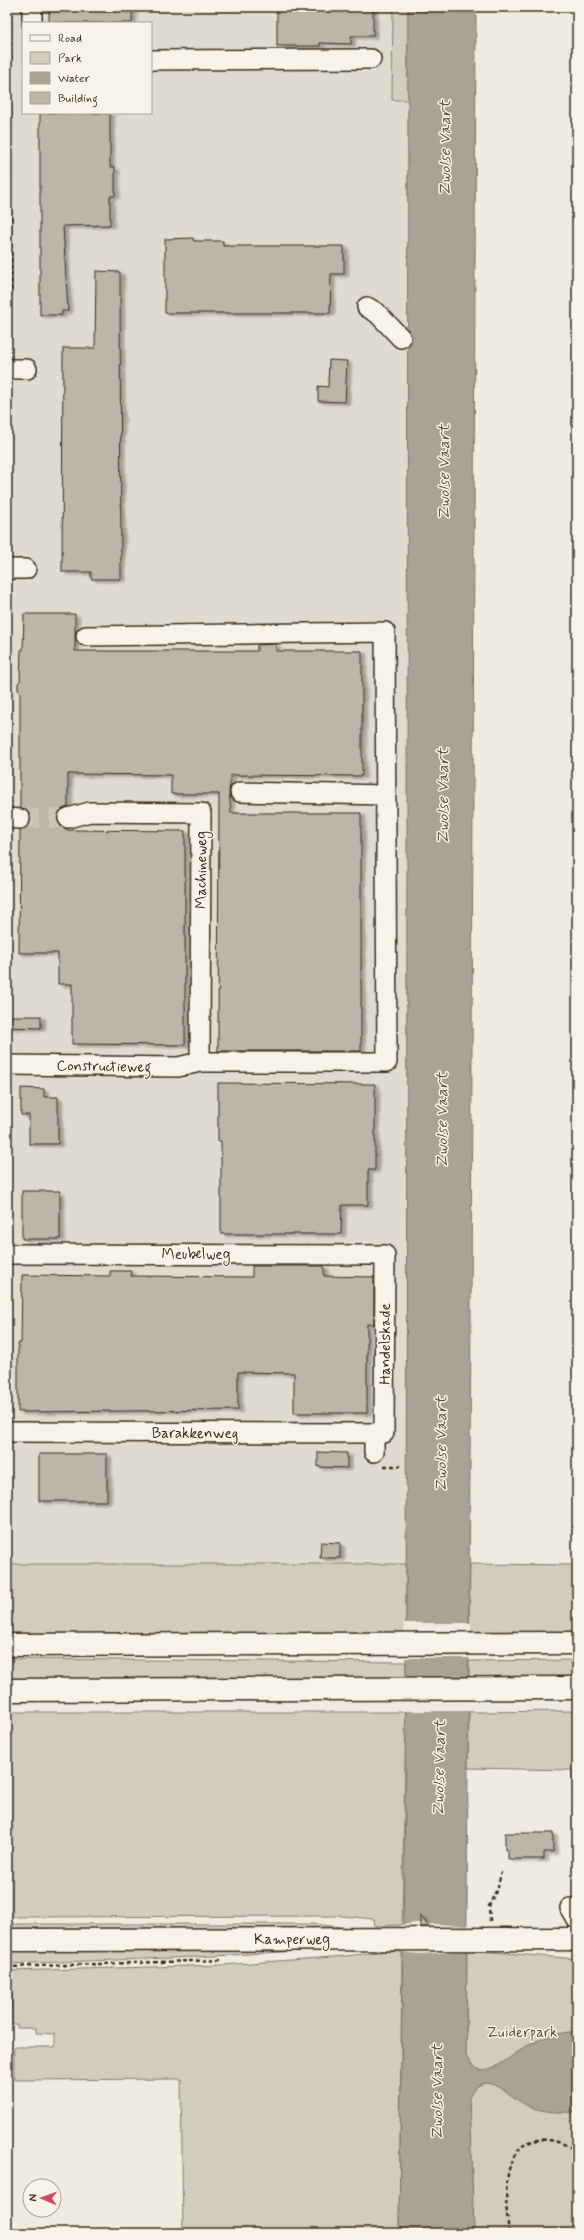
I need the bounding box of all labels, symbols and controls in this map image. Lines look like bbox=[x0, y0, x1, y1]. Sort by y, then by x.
legend bbox=[22, 22, 152, 114]
text: Road bbox=[58, 31, 82, 47]
text: Park bbox=[58, 51, 82, 67]
text: Water bbox=[58, 71, 90, 87]
text: Building bbox=[58, 91, 98, 108]
water label: Zwolse Vaart bbox=[435, 98, 456, 196]
water label: Zwolse Vaart bbox=[434, 422, 455, 520]
water label: Zwolse Vaart bbox=[433, 746, 454, 844]
street label: Machineweg bbox=[192, 831, 213, 909]
street label: Constructieweg bbox=[56, 1056, 152, 1079]
water label: Zwolse Vaart bbox=[432, 1070, 453, 1168]
street label: Meubelweg bbox=[162, 1245, 230, 1266]
street label: Handelskade bbox=[376, 1303, 396, 1385]
water label: Zwolse Vaart bbox=[431, 1394, 452, 1492]
street label: Barakkenweg bbox=[152, 1424, 238, 1444]
water label: Zwolse Vaart bbox=[428, 1718, 451, 1816]
street label: Kamperweg bbox=[254, 1930, 330, 1951]
park label: Zuiderpark bbox=[486, 2023, 558, 2043]
water label: Zwolse Vaart bbox=[427, 2042, 448, 2140]
north arrow bbox=[22, 2178, 62, 2218]
text: N bbox=[26, 2194, 40, 2202]

